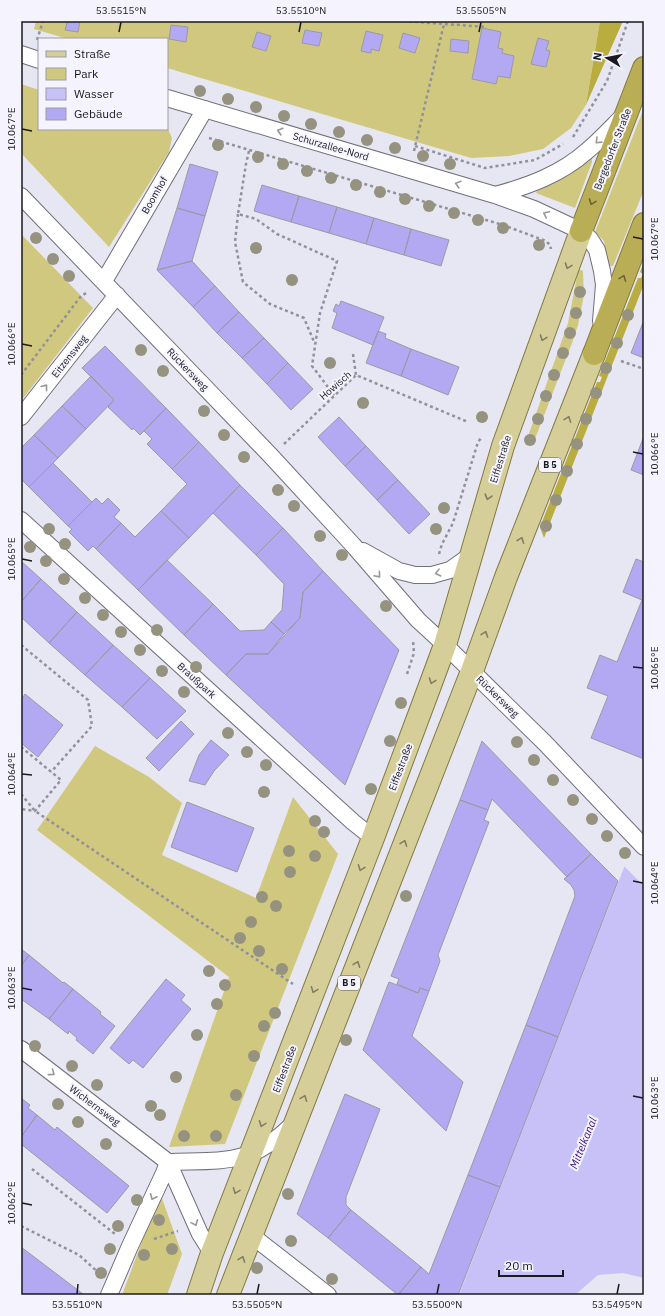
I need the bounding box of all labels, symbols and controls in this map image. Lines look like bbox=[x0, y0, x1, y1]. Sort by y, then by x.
text: 53.5515°N bbox=[96, 4, 146, 17]
text: 53.5510°N bbox=[276, 4, 326, 17]
text: 53.5505°N bbox=[456, 4, 506, 17]
legend bbox=[38, 38, 168, 130]
north arrow bbox=[587, 38, 627, 78]
text: Straße bbox=[74, 46, 111, 61]
text: N bbox=[590, 51, 605, 61]
text: Park bbox=[74, 66, 99, 81]
text: Wasser bbox=[74, 86, 114, 101]
text: Gebäude bbox=[74, 106, 123, 121]
street label: Bergedorfer Straße bbox=[591, 106, 634, 192]
text: 10.067°E bbox=[5, 107, 18, 151]
one-way arrow bbox=[276, 127, 283, 136]
street label: Schurzallee-Nord bbox=[291, 129, 370, 164]
one-way arrow bbox=[595, 136, 603, 144]
street label: Boomhof bbox=[139, 174, 171, 216]
one-way arrow bbox=[455, 180, 462, 189]
one-way arrow bbox=[588, 199, 596, 206]
one-way arrow bbox=[542, 211, 550, 219]
text: 10.067°E bbox=[648, 217, 661, 261]
one-way arrow bbox=[565, 262, 573, 269]
one-way arrow bbox=[618, 275, 626, 282]
text: 10.066°E bbox=[5, 322, 18, 366]
street label: Eitzensweg bbox=[49, 332, 91, 380]
one-way arrow bbox=[539, 334, 547, 341]
street label: Rückersweg bbox=[164, 345, 212, 394]
street label: Howisch bbox=[317, 368, 354, 403]
one-way arrow bbox=[40, 384, 47, 391]
one-way arrow bbox=[563, 416, 571, 424]
text: 10.066°E bbox=[648, 432, 661, 476]
street label: Eiffestraße bbox=[487, 433, 514, 485]
road number: B 5 bbox=[539, 458, 561, 472]
one-way arrow bbox=[484, 494, 493, 501]
text: 10.065°E bbox=[5, 537, 18, 581]
one-way arrow bbox=[516, 537, 524, 544]
one-way arrow bbox=[434, 569, 441, 577]
one-way arrow bbox=[374, 570, 381, 578]
one-way arrow bbox=[481, 631, 489, 638]
text: 10.065°E bbox=[648, 646, 661, 690]
street label: Braußpark bbox=[175, 660, 219, 702]
street label: Rückersweg bbox=[474, 673, 522, 720]
one-way arrow bbox=[428, 678, 436, 685]
street label: Eiffestraße bbox=[386, 741, 416, 793]
text: 10.064°E bbox=[5, 752, 18, 796]
one-way arrow bbox=[399, 839, 407, 846]
text: 10.064°E bbox=[648, 861, 661, 905]
one-way arrow bbox=[358, 865, 366, 872]
one-way arrow bbox=[352, 961, 360, 968]
text: 10.063°E bbox=[5, 966, 18, 1010]
road number: B 5 bbox=[338, 976, 360, 990]
one-way arrow bbox=[311, 986, 319, 993]
street label: Eiffestraße bbox=[270, 1043, 300, 1095]
one-way arrow bbox=[48, 1068, 55, 1076]
text: 10.063°E bbox=[648, 1076, 661, 1120]
street label: Wichernsweg bbox=[67, 1082, 123, 1129]
one-way arrow bbox=[300, 1095, 308, 1102]
water label: Mittelkanal bbox=[566, 1115, 600, 1171]
one-way arrow bbox=[259, 1120, 267, 1127]
text: 10.062°E bbox=[5, 1181, 18, 1225]
one-way arrow bbox=[233, 1188, 241, 1195]
one-way arrow bbox=[150, 1193, 158, 1201]
one-way arrow bbox=[190, 1219, 198, 1226]
scale bar bbox=[499, 1252, 563, 1278]
one-way arrow bbox=[238, 1255, 246, 1262]
text: 20 m bbox=[505, 1258, 533, 1273]
text: 53.5510°N bbox=[52, 1298, 102, 1311]
text: 53.5505°N bbox=[232, 1298, 282, 1311]
text: 53.5500°N bbox=[412, 1298, 462, 1311]
text: 53.5495°N bbox=[592, 1298, 642, 1311]

